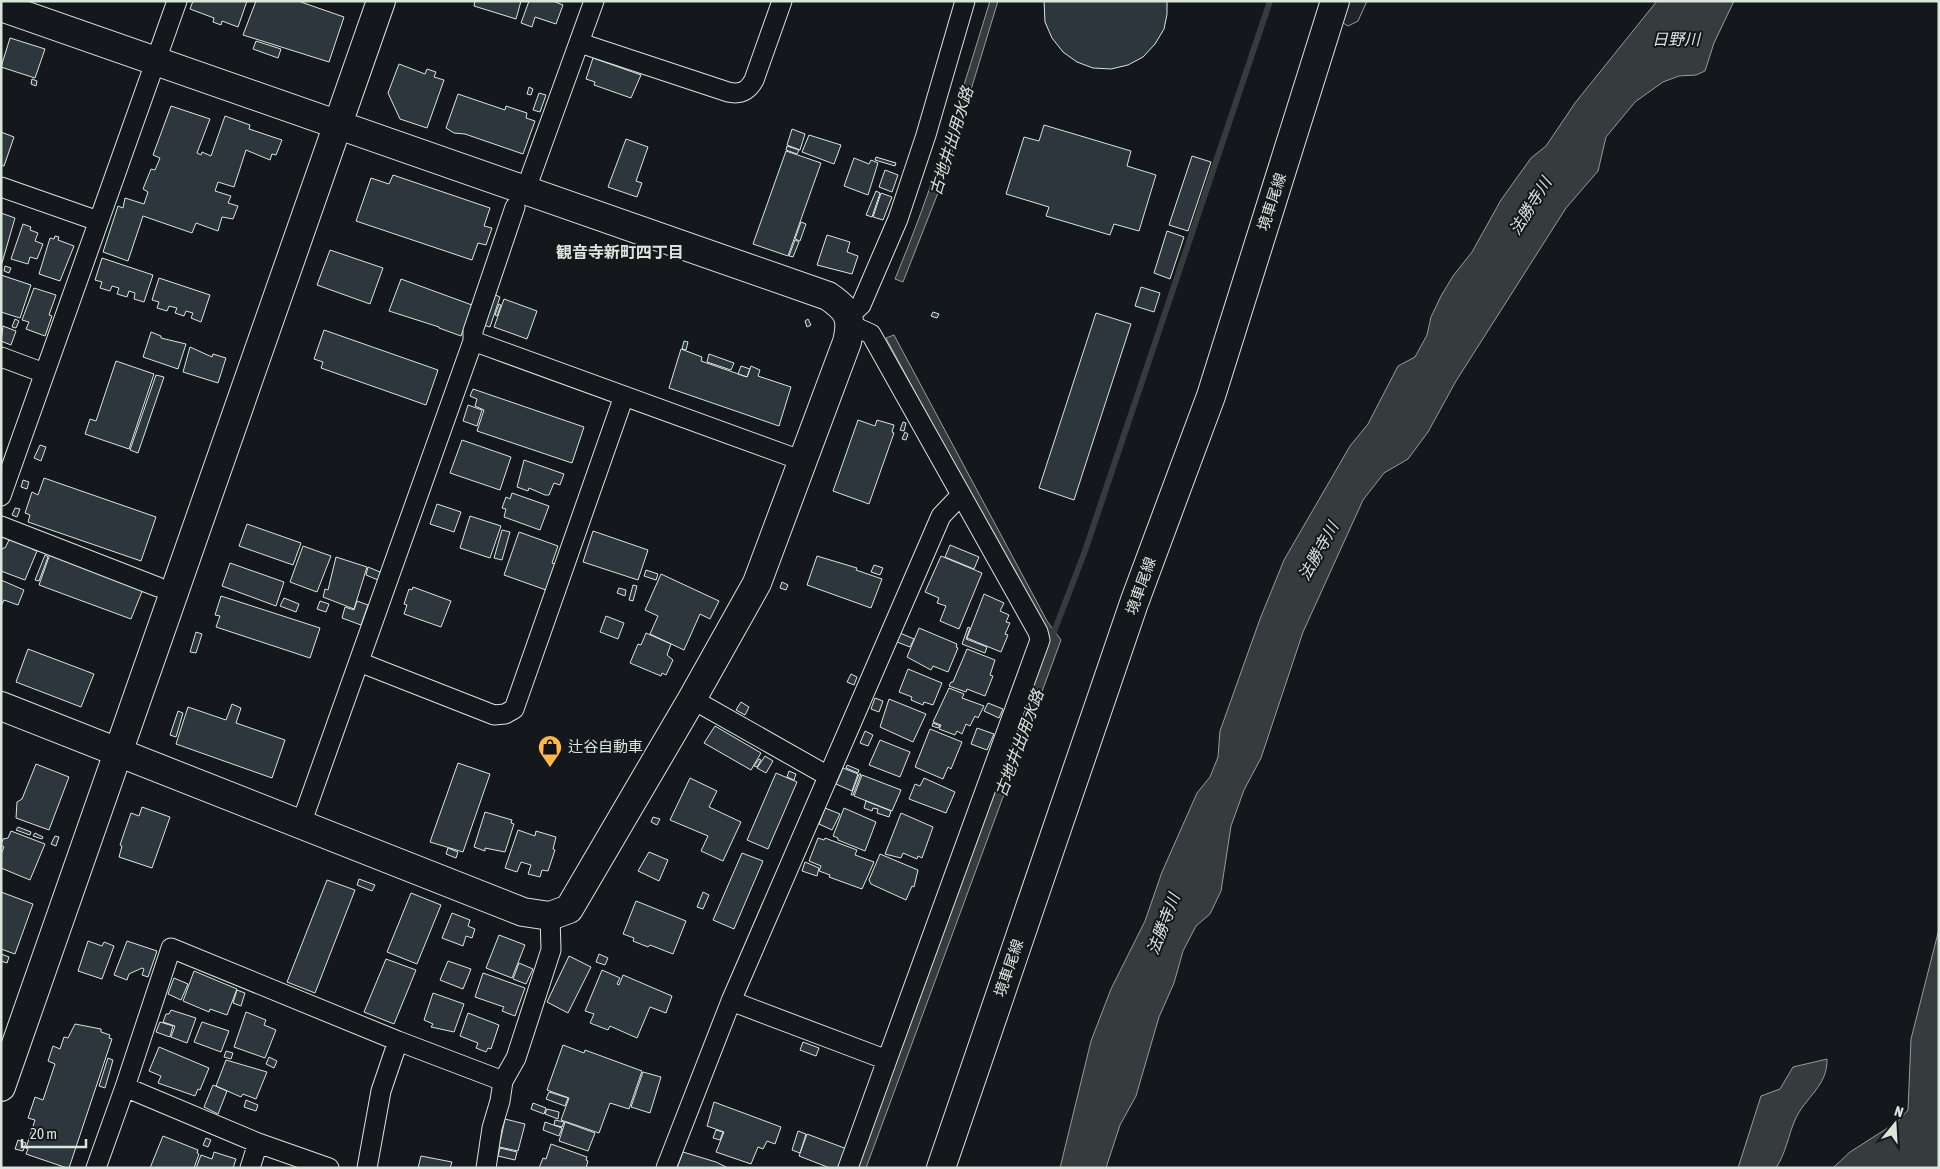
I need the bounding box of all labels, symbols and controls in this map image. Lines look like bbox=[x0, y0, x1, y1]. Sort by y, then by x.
water label: 日野川 bbox=[1652, 30, 1702, 48]
water label: 古地井出用水路 bbox=[926, 83, 977, 197]
street label: 境車尾線 bbox=[1254, 171, 1289, 233]
water label: 法勝寺川 bbox=[1505, 172, 1556, 238]
district label: 観音寺新町四丁目 bbox=[556, 243, 684, 261]
water label: 法勝寺川 bbox=[1295, 517, 1342, 583]
street label: 境車尾線 bbox=[1122, 555, 1159, 617]
water label: 古地井出用水路 bbox=[991, 685, 1047, 799]
shop icon: 辻谷自動車 bbox=[537, 734, 563, 768]
place label: 辻谷自動車 bbox=[568, 738, 643, 755]
water label: 法勝寺川 bbox=[1143, 889, 1184, 957]
street label: 境車尾線 bbox=[991, 937, 1026, 999]
north arrow bbox=[1870, 1099, 1920, 1149]
text: N bbox=[1893, 1103, 1905, 1121]
scale bar bbox=[22, 1116, 86, 1148]
text: 20 m bbox=[30, 1125, 57, 1142]

